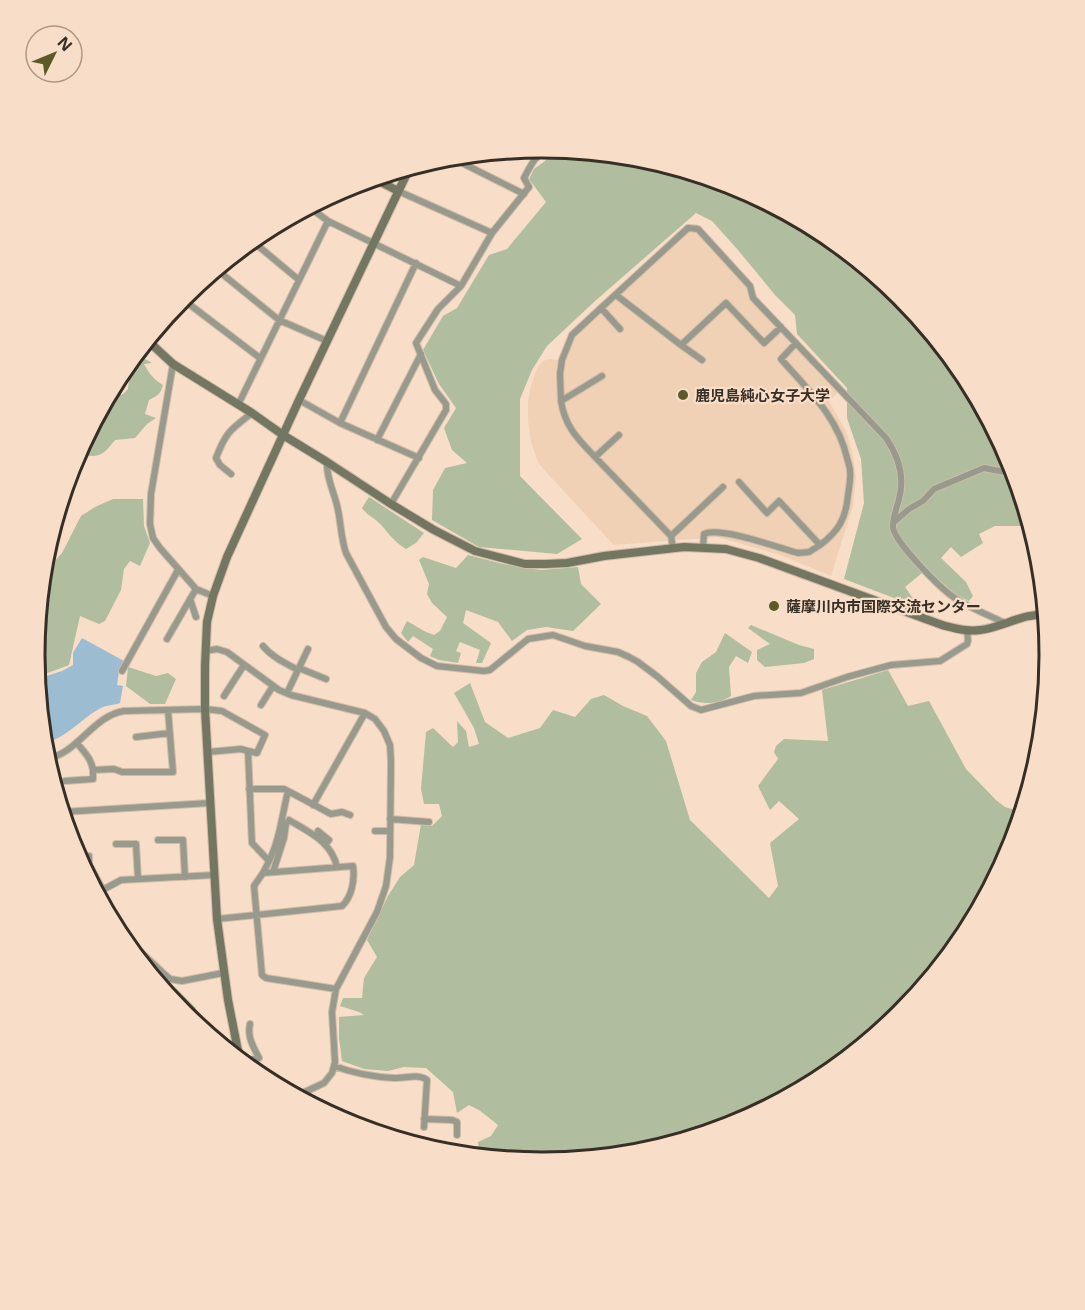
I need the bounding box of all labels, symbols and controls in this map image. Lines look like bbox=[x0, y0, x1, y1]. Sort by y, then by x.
north arrow bbox=[24, 24, 84, 84]
text: N bbox=[52, 32, 77, 56]
place label: 鹿児島純心女子大学 bbox=[695, 385, 830, 405]
marker: 鹿児島純心女子大学 bbox=[676, 388, 690, 402]
place label: 薩摩川内市国際交流センター bbox=[786, 596, 981, 616]
marker: 薩摩川内市国際交流センター bbox=[767, 599, 781, 613]

